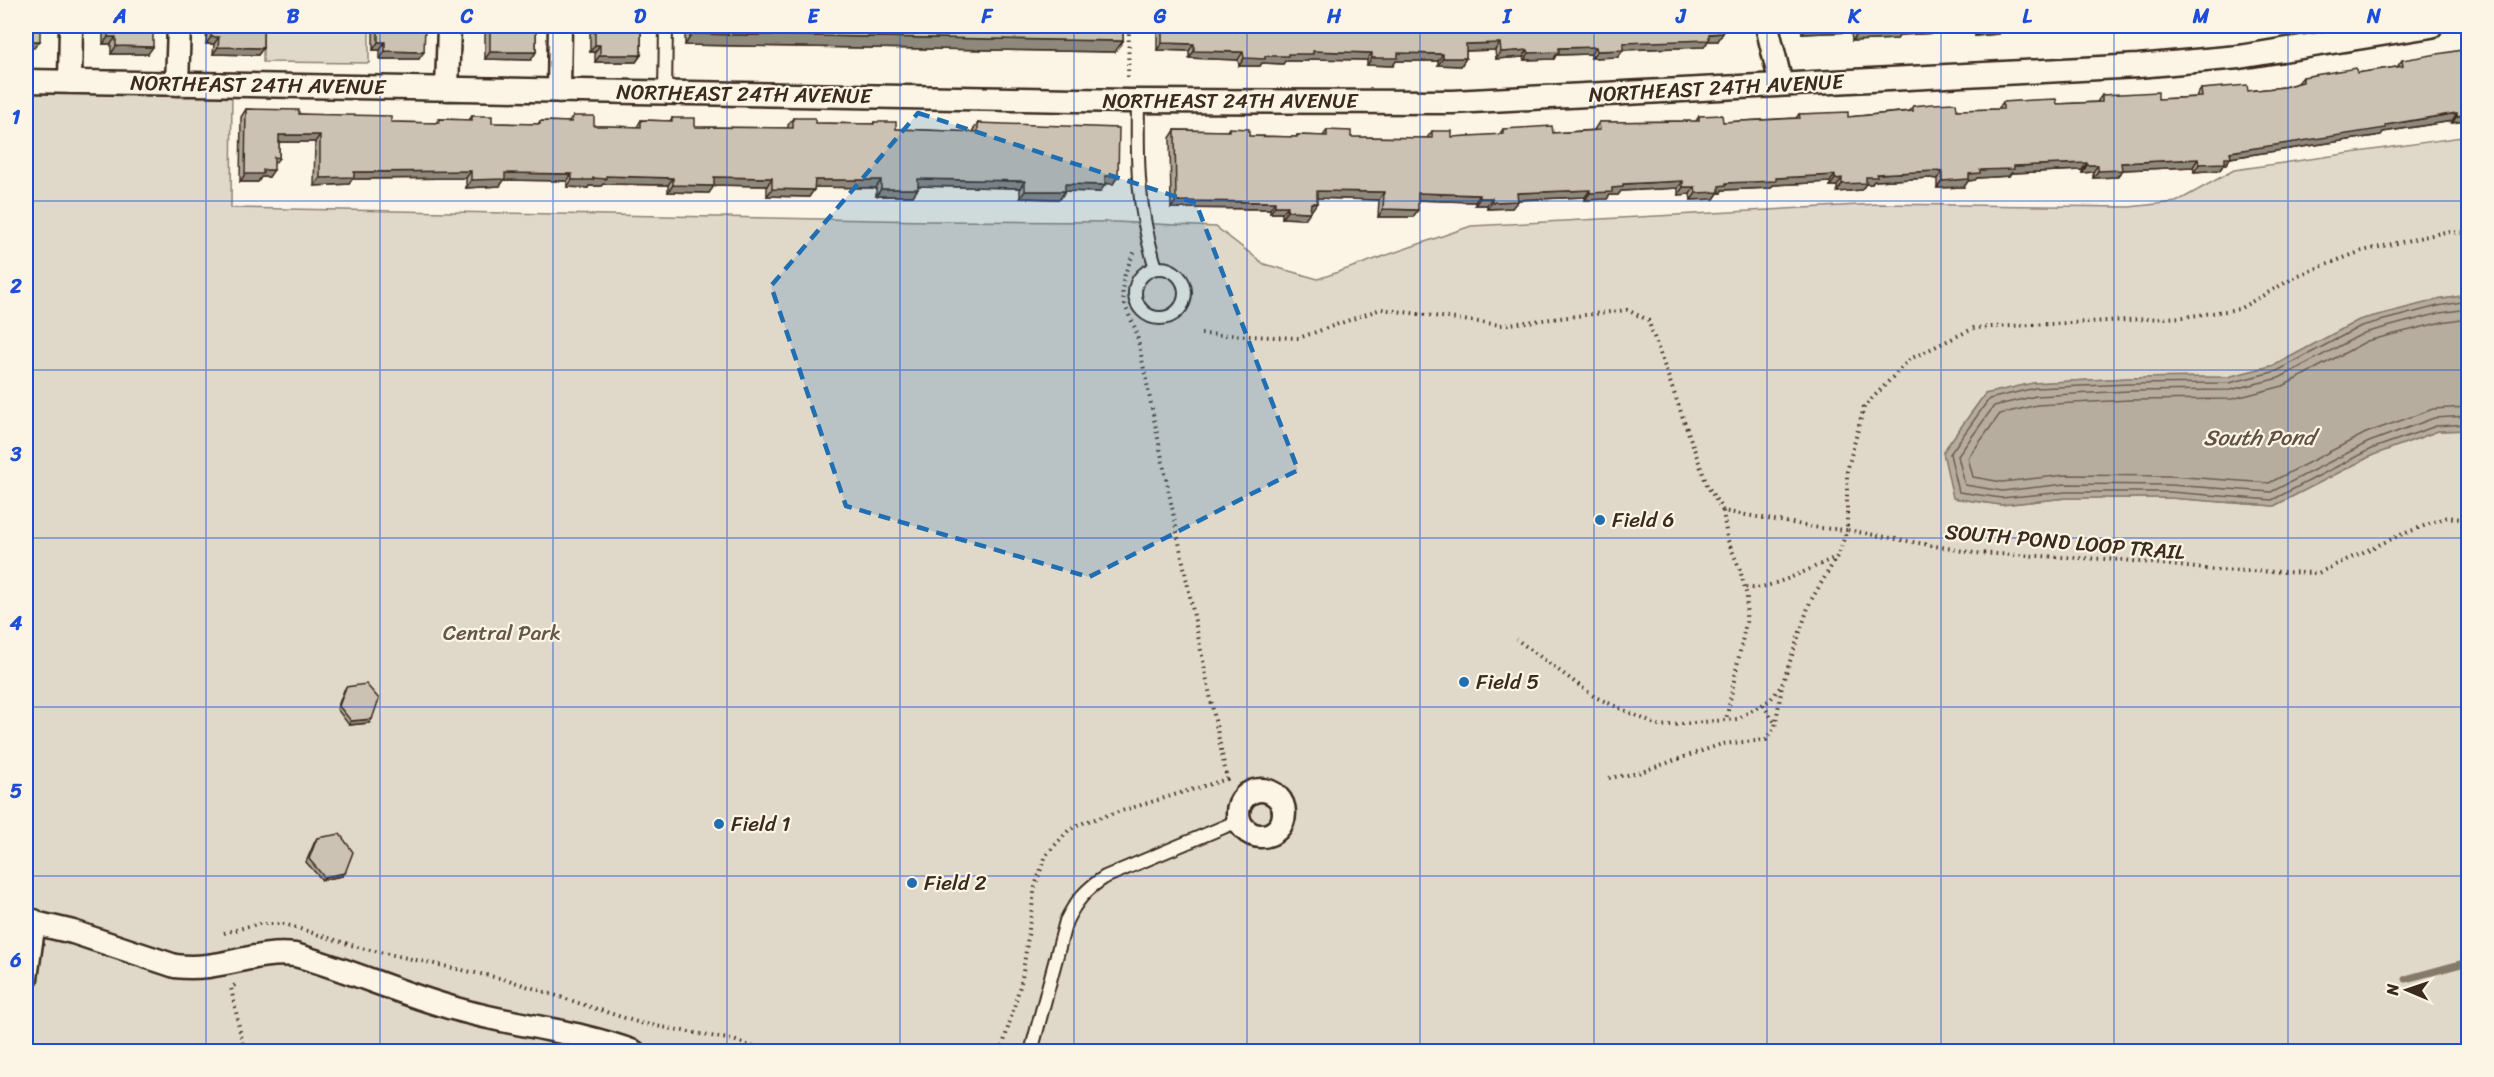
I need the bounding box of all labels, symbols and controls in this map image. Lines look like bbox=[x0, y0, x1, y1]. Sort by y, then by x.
text: A bbox=[112, 0, 127, 34]
text: B bbox=[287, 0, 300, 34]
text: C bbox=[460, 0, 474, 34]
text: D bbox=[634, 0, 647, 34]
text: E bbox=[807, 0, 820, 34]
text: F bbox=[981, 0, 994, 34]
text: G bbox=[1153, 0, 1167, 34]
text: H bbox=[1326, 0, 1342, 34]
text: I bbox=[1502, 0, 1513, 34]
text: J bbox=[1675, 0, 1687, 34]
text: K bbox=[1847, 0, 1862, 34]
text: L bbox=[2022, 0, 2032, 34]
text: M bbox=[2192, 0, 2210, 34]
text: N bbox=[2366, 0, 2382, 34]
street label: NORTHEAST 24TH AVENUE bbox=[1588, 62, 1846, 114]
street label: NORTHEAST 24TH AVENUE bbox=[130, 64, 387, 106]
street label: NORTHEAST 24TH AVENUE bbox=[616, 73, 873, 115]
street label: NORTHEAST 24TH AVENUE bbox=[1102, 82, 1359, 120]
text: 1 bbox=[12, 100, 21, 135]
text: 2 bbox=[9, 269, 22, 304]
water label: South Pond bbox=[2204, 418, 2321, 457]
text: 3 bbox=[10, 437, 22, 472]
place label: Field 6 bbox=[1612, 501, 1674, 539]
marker: Field 6 bbox=[1593, 513, 1607, 527]
street label: SOUTH POND LOOP TRAIL bbox=[1943, 513, 2187, 571]
text: 4 bbox=[9, 606, 23, 641]
park label: Central Park bbox=[443, 614, 561, 652]
place label: Field 5 bbox=[1476, 663, 1540, 701]
marker: Field 5 bbox=[1457, 675, 1471, 689]
text: 5 bbox=[10, 774, 22, 809]
place label: Field 1 bbox=[731, 805, 791, 843]
marker: Field 1 bbox=[712, 817, 726, 831]
place label: Field 2 bbox=[924, 864, 987, 902]
marker: Field 2 bbox=[905, 876, 919, 890]
text: 6 bbox=[9, 943, 22, 978]
north arrow bbox=[2377, 960, 2437, 1020]
text: N bbox=[2378, 983, 2407, 997]

